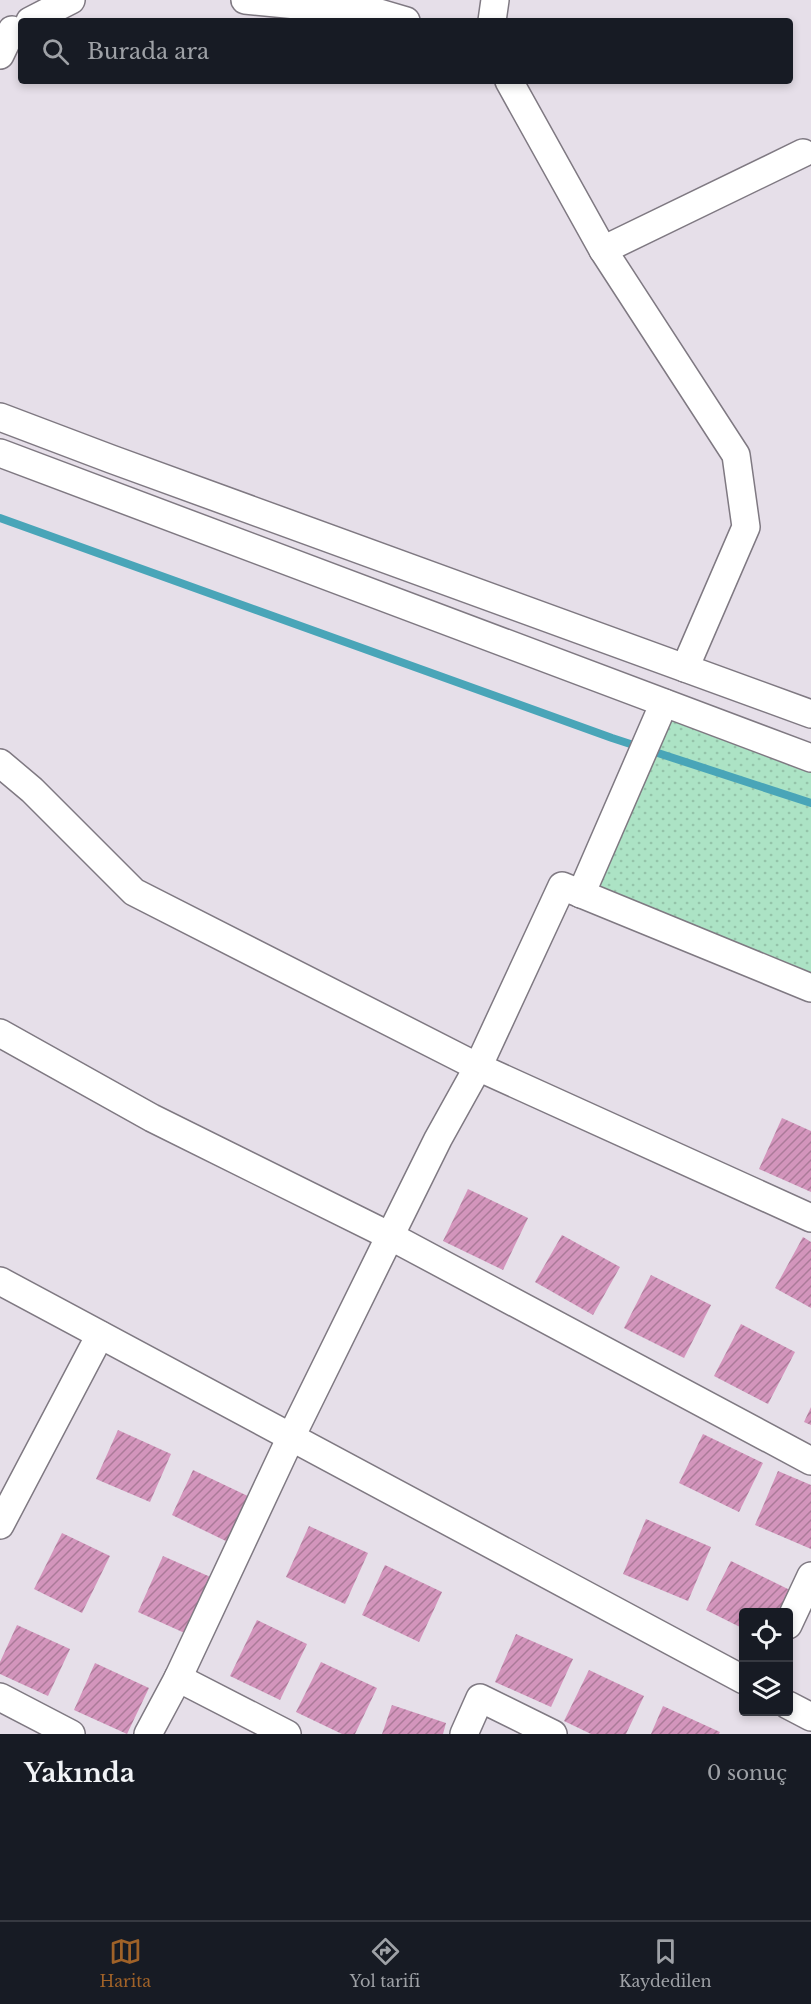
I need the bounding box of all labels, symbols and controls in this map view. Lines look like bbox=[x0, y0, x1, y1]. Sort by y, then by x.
search box bbox=[18, 18, 793, 84]
icon: search bbox=[39, 35, 72, 68]
text: Burada ara bbox=[87, 38, 209, 65]
map controls bbox=[739, 1608, 793, 1716]
button: locate bbox=[739, 1608, 793, 1662]
button: layers bbox=[739, 1662, 793, 1716]
text: Yakında bbox=[24, 1757, 135, 1789]
text: 0 sonuç bbox=[707, 1761, 787, 1785]
tab: Harita bbox=[99, 1935, 151, 1991]
tab: Yol tarifi bbox=[350, 1935, 420, 1991]
tab: Kaydedilen bbox=[619, 1935, 712, 1991]

